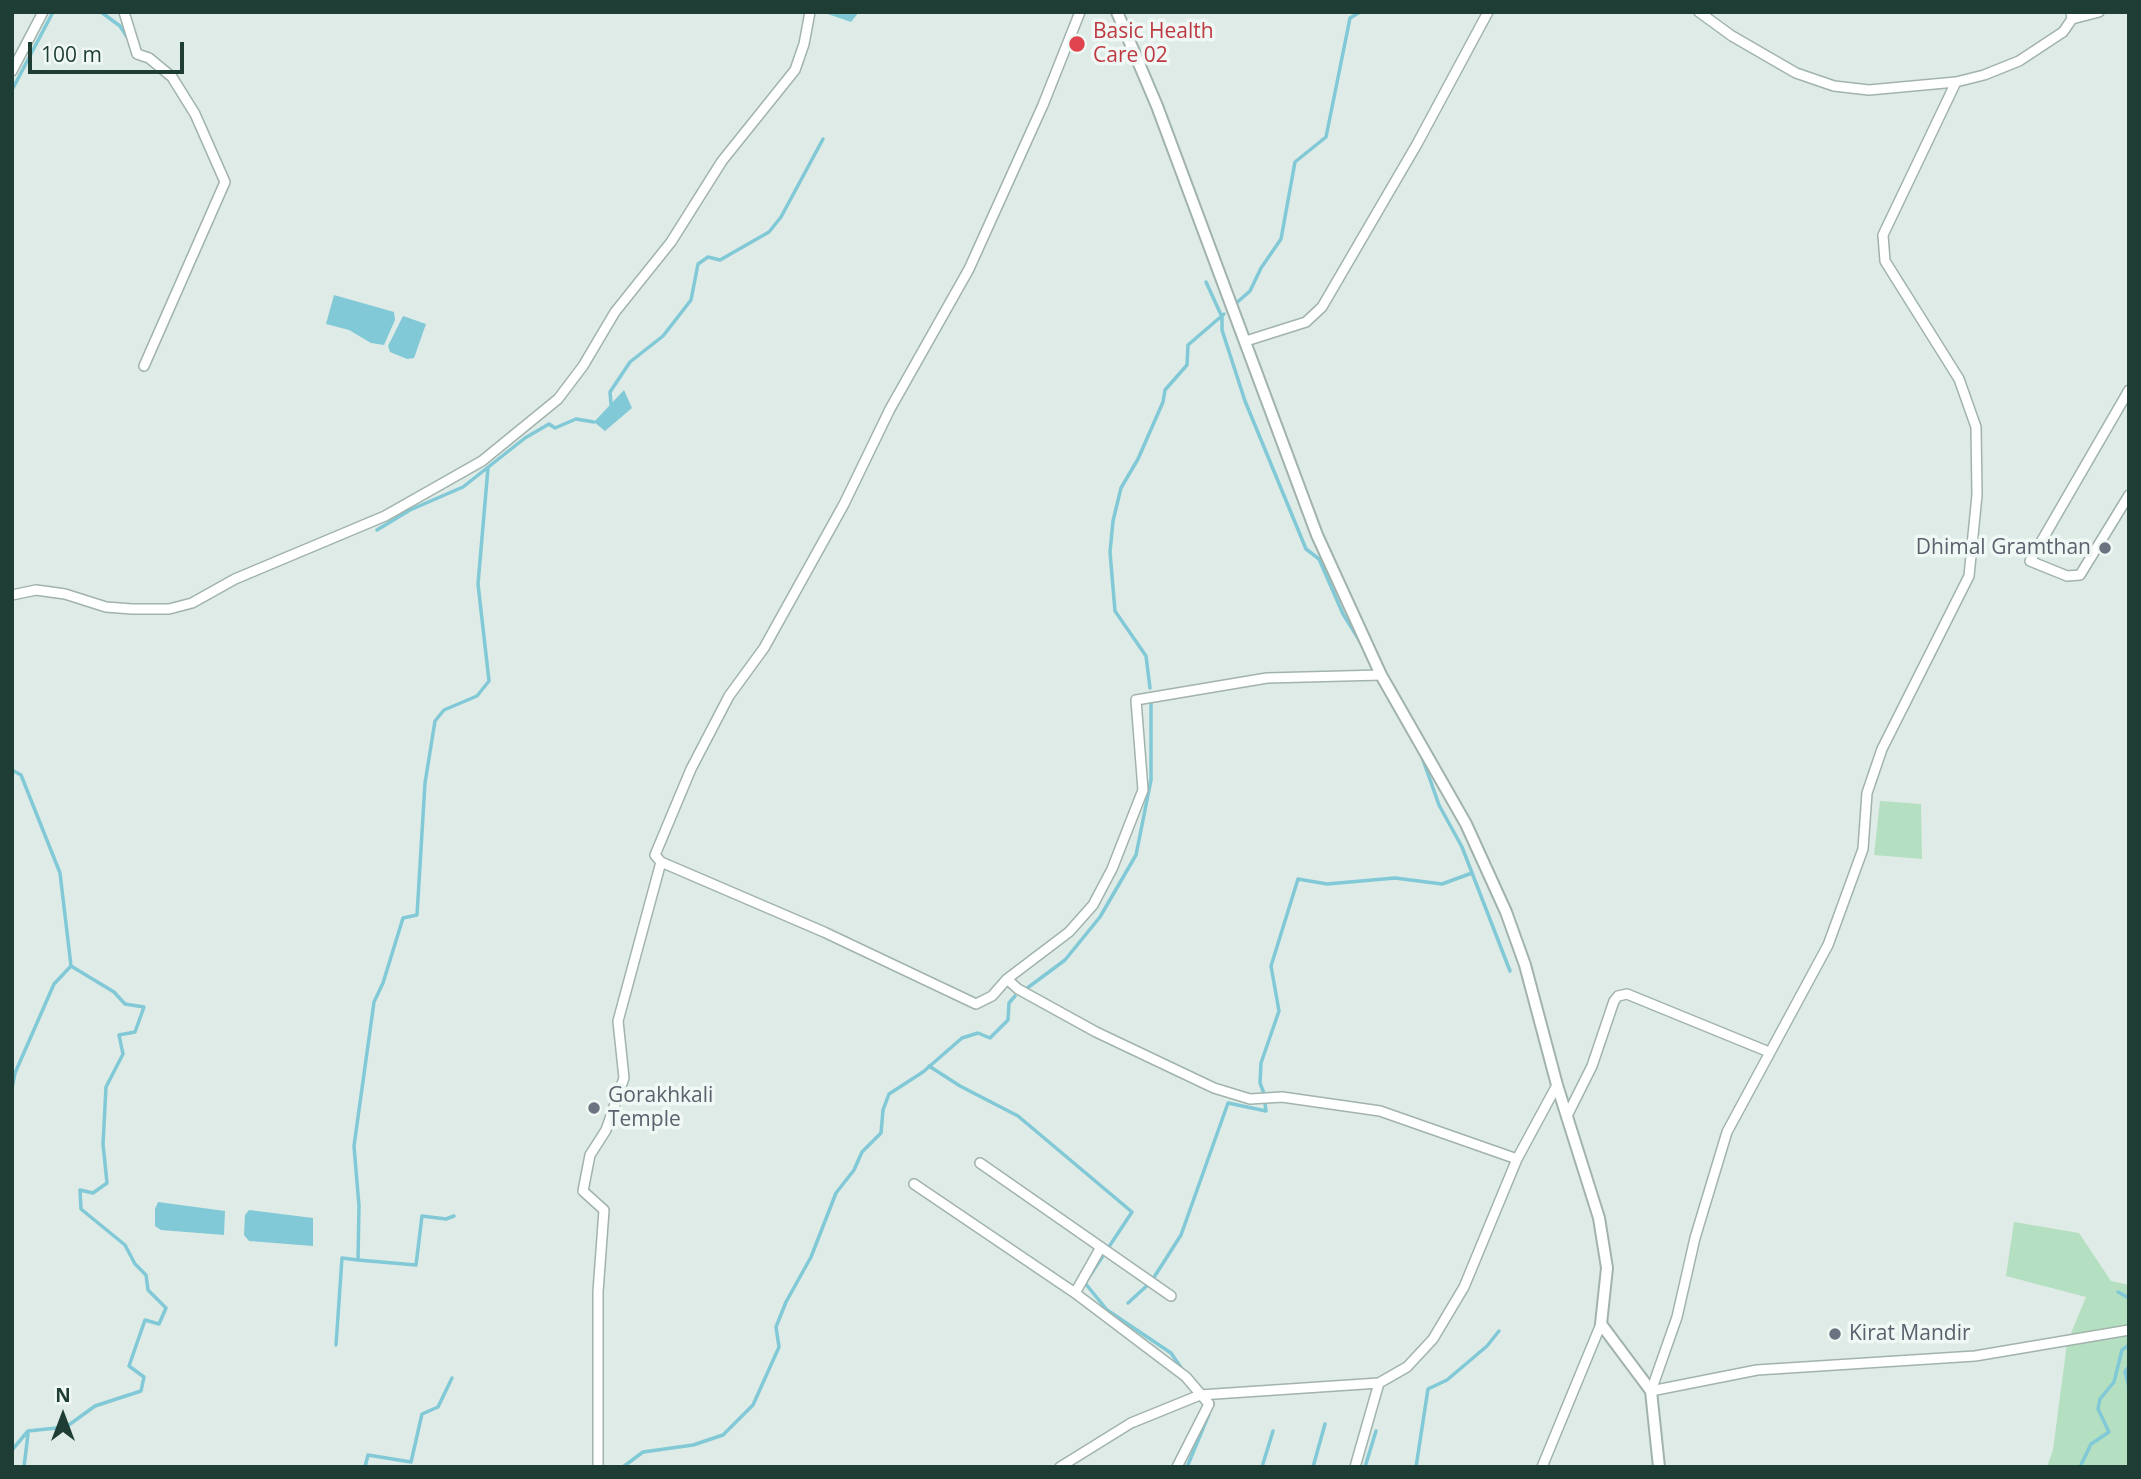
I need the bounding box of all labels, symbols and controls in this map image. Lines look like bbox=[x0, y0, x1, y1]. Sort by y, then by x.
place label: Basic Health Care 02 bbox=[1093, 19, 1214, 69]
scale bar bbox=[32, 28, 187, 72]
marker: Basic Health Care 02 bbox=[1067, 34, 1087, 54]
text: 100 m bbox=[41, 40, 102, 68]
place label: Dhimal Gramthan bbox=[1916, 535, 2091, 561]
marker: Dhimal Gramthan bbox=[2097, 540, 2113, 556]
place label: Gorakhkali Temple bbox=[608, 1083, 713, 1133]
marker: Gorakhkali Temple bbox=[586, 1100, 602, 1116]
place label: Kirat Mandir bbox=[1849, 1321, 1971, 1347]
marker: Kirat Mandir bbox=[1827, 1326, 1843, 1342]
north arrow bbox=[28, 1381, 98, 1451]
text: N bbox=[55, 1382, 71, 1408]

